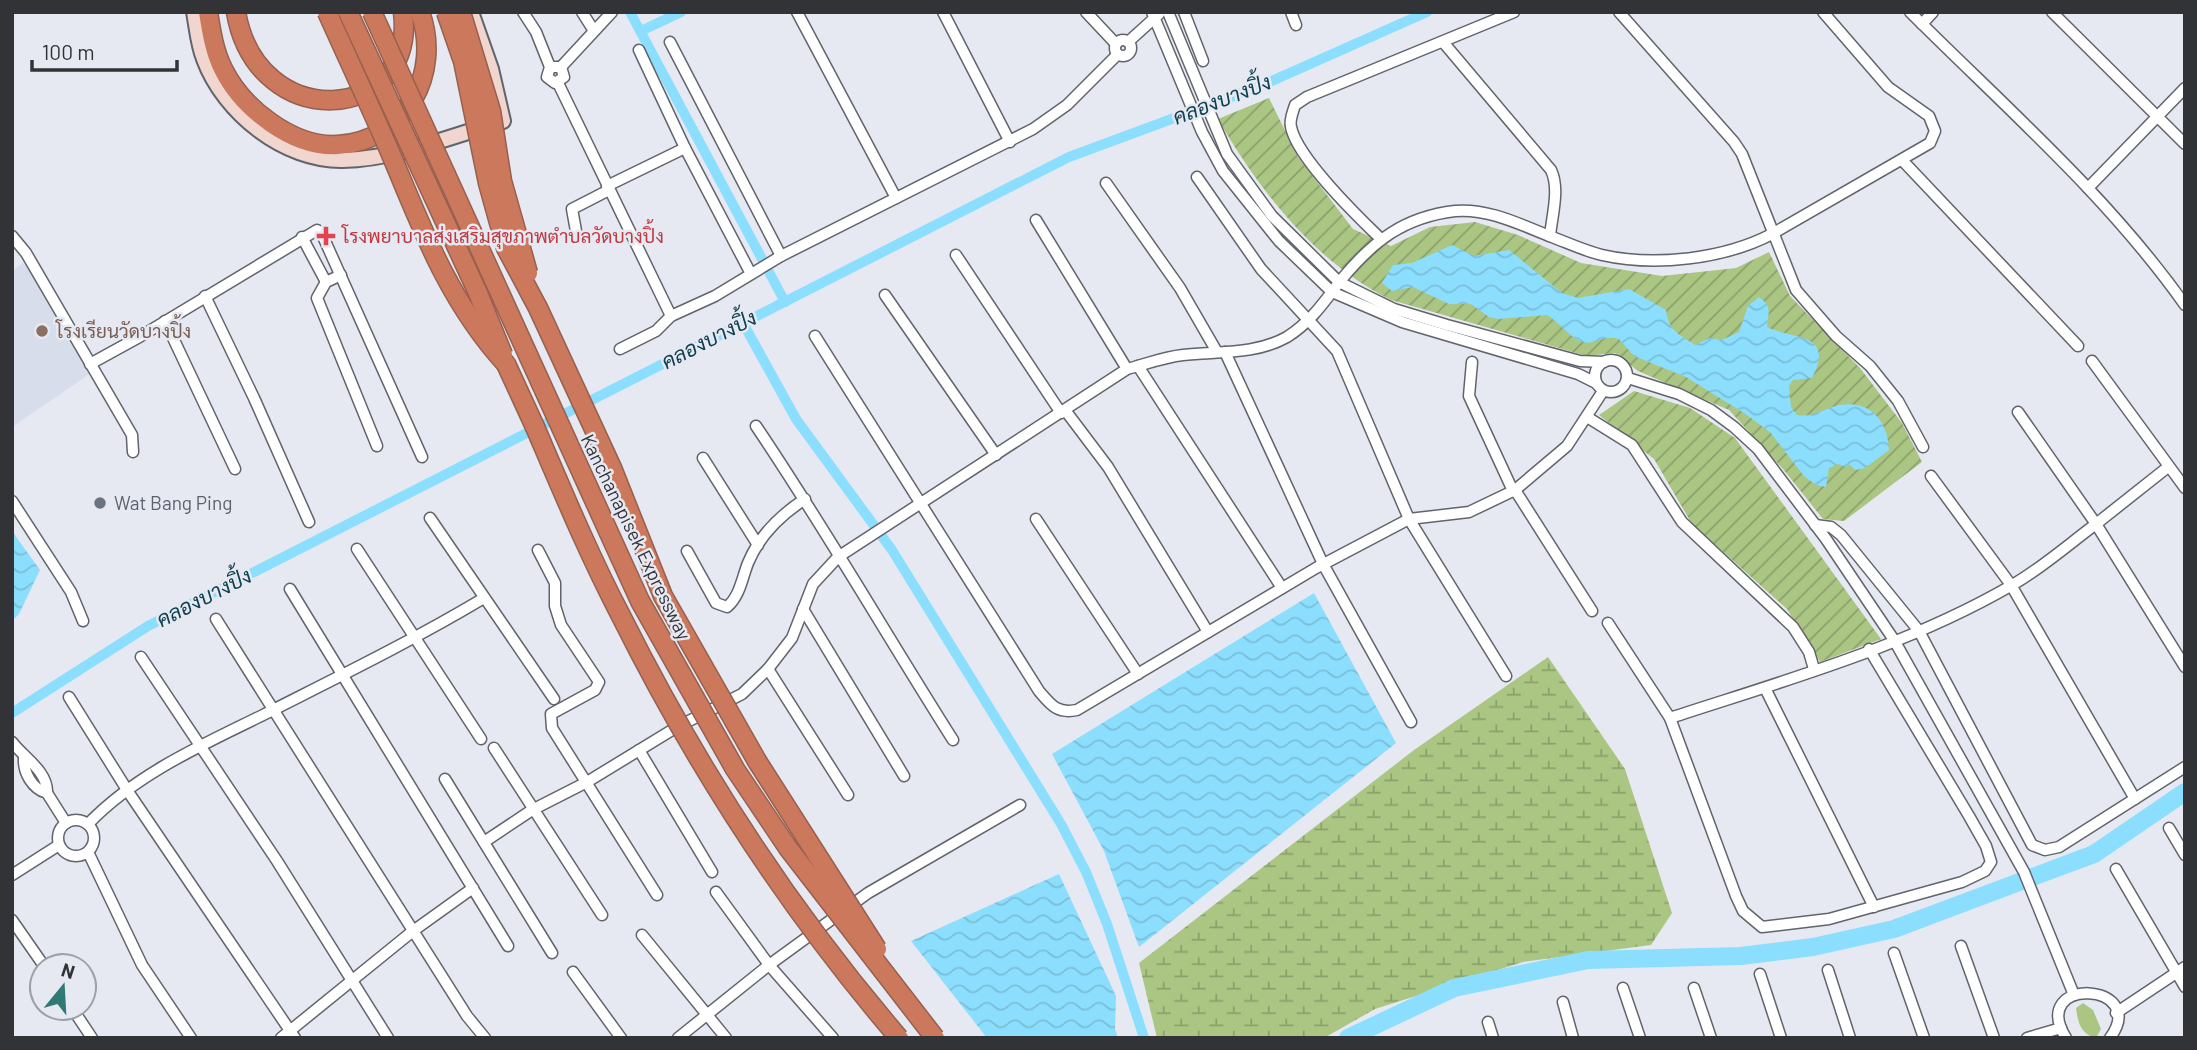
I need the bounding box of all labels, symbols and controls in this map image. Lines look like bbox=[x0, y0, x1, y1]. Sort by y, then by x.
scale bar bbox=[32, 28, 177, 72]
text: 100 m bbox=[42, 39, 95, 64]
water label: คลองบางปิ้ง bbox=[1167, 64, 1274, 129]
place label: โรงพยาบาลส่งเสริมสุขภาพตำบลวัดบางปิ้ง bbox=[341, 219, 664, 249]
marker: โรงพยาบาลส่งเสริมสุขภาพตำบลวัดบางปิ้ง bbox=[316, 226, 336, 246]
water label: คลองบางปิ้ง bbox=[654, 300, 760, 373]
place label: โรงเรียนวัดบางปิ้ง bbox=[55, 314, 191, 342]
marker: โรงเรียนวัดบางปิ้ง bbox=[34, 323, 50, 339]
street label: Kanchanapisek Expressway bbox=[577, 430, 696, 644]
place label: Wat Bang Ping bbox=[114, 491, 232, 514]
marker: Wat Bang Ping bbox=[92, 495, 108, 511]
water label: คลองบางปิ้ง bbox=[149, 558, 255, 631]
north arrow bbox=[28, 952, 98, 1022]
text: N bbox=[59, 957, 78, 983]

